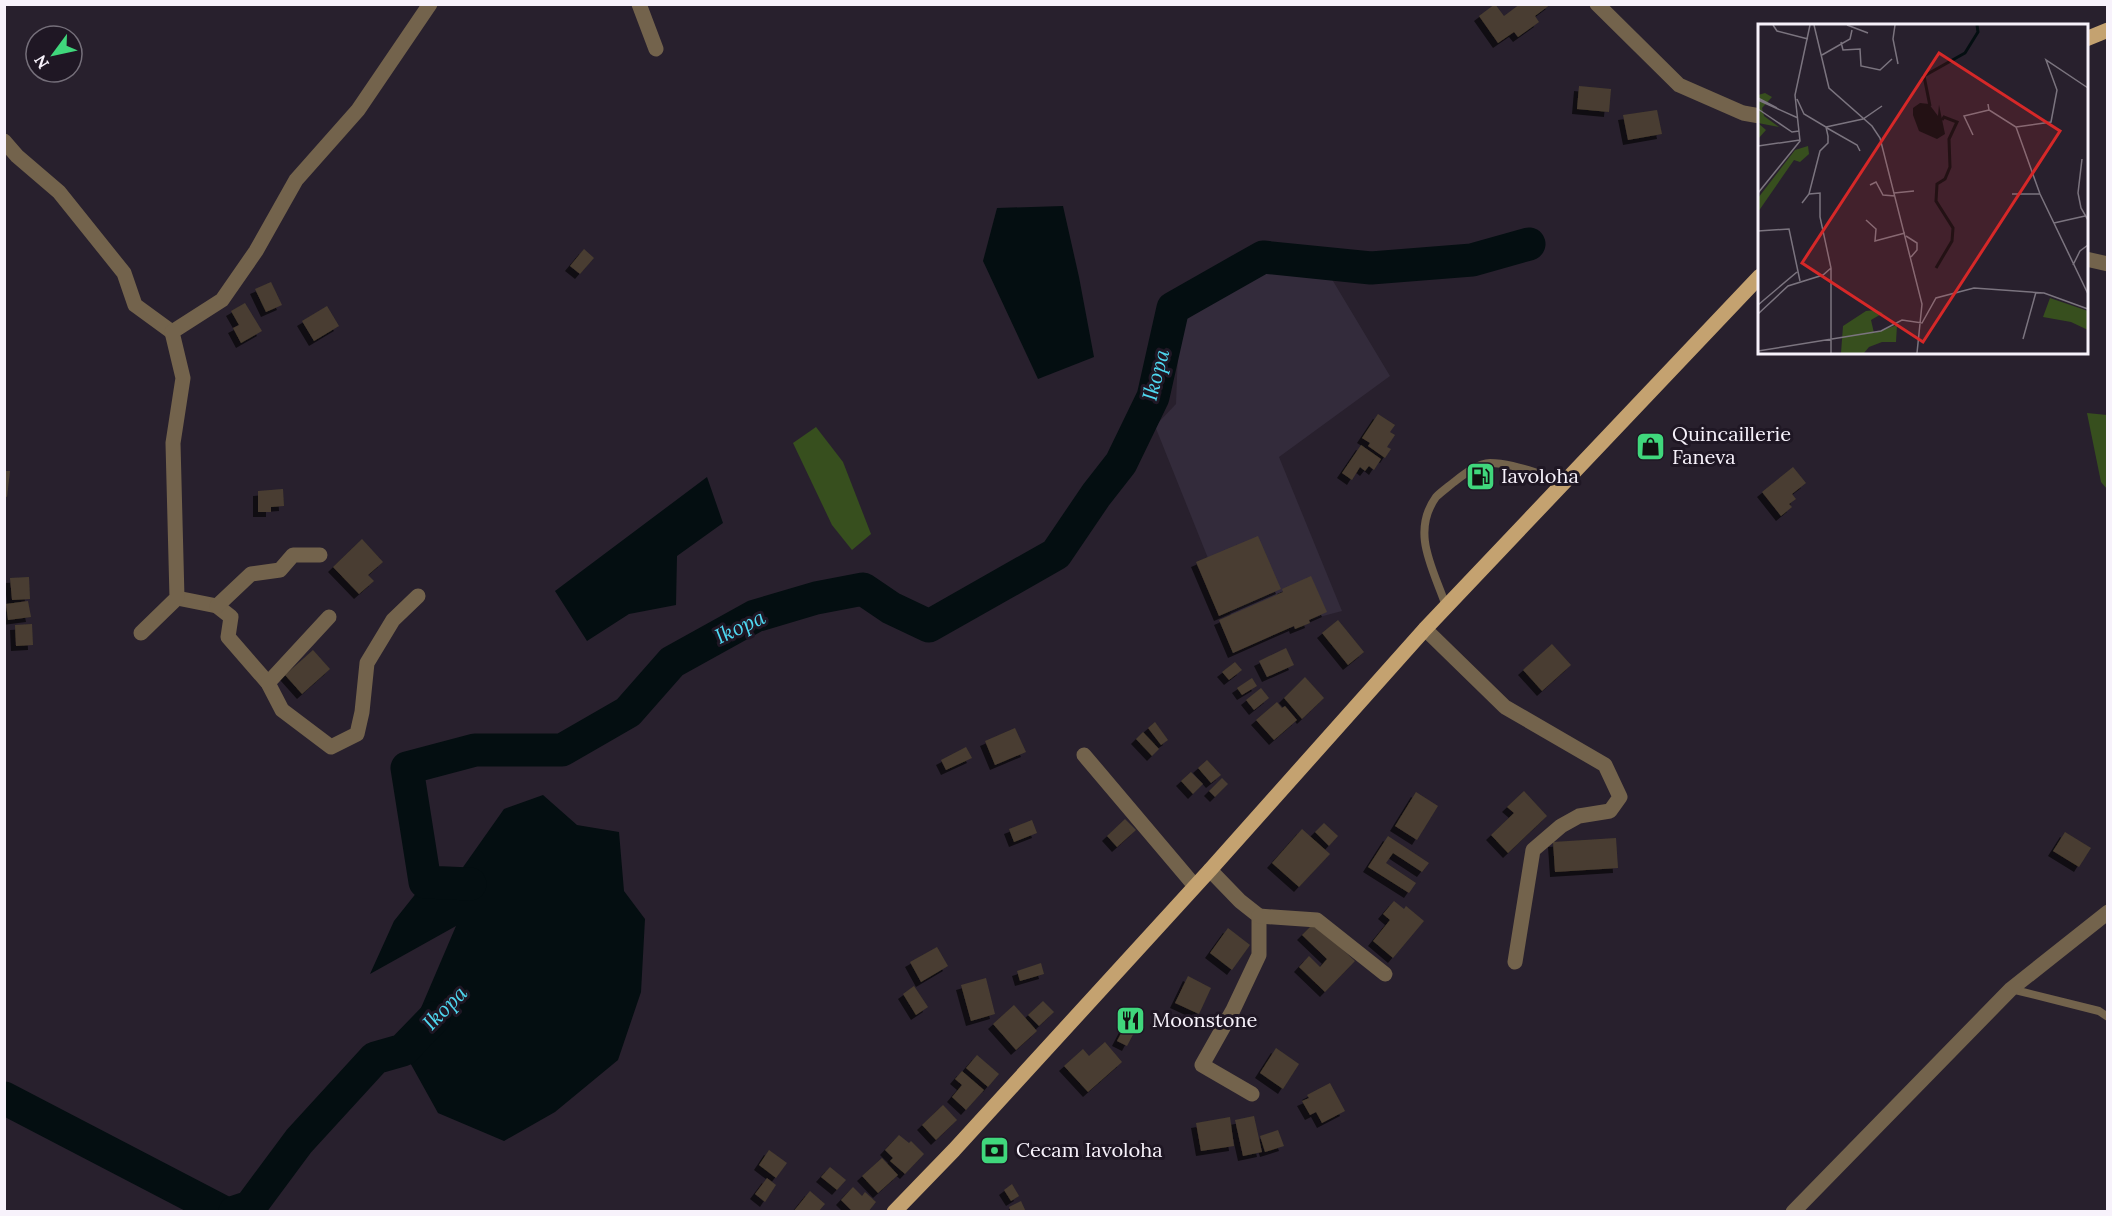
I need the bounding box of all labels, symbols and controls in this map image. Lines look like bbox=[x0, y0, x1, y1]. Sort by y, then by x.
north arrow bbox=[24, 24, 84, 84]
inset map bbox=[1758, 24, 2088, 354]
text: N bbox=[30, 52, 53, 73]
water label: Ikopa bbox=[1136, 346, 1175, 404]
place label: Quincaillerie Faneva bbox=[1672, 421, 1791, 469]
shop icon: Quincaillerie Faneva bbox=[1635, 430, 1667, 462]
fuel station icon: Iavoloha bbox=[1464, 460, 1496, 492]
place label: Iavoloha bbox=[1501, 463, 1579, 488]
water label: Ikopa bbox=[710, 603, 770, 650]
water label: Ikopa bbox=[417, 979, 473, 1036]
restaurant icon: Moonstone bbox=[1115, 1004, 1147, 1036]
place label: Moonstone bbox=[1152, 1007, 1258, 1032]
bank icon: Cecam Iavoloha bbox=[979, 1134, 1011, 1166]
place label: Cecam Iavoloha bbox=[1016, 1137, 1163, 1162]

